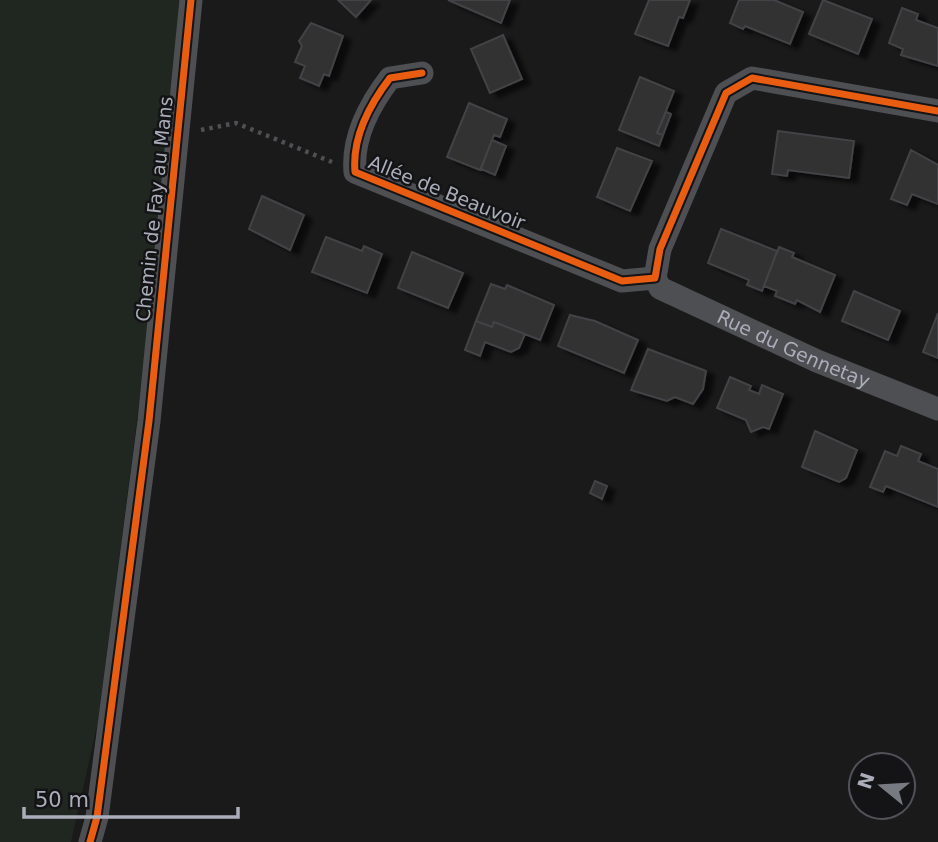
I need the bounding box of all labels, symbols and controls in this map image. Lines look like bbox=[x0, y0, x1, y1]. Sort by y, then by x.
street label: Chemin de Fay au Mans bbox=[131, 95, 177, 323]
street label: Allée de Beauvoir bbox=[365, 150, 529, 234]
street label: Rue du Gennetay bbox=[714, 305, 873, 392]
north arrow bbox=[847, 751, 917, 821]
text: N bbox=[853, 770, 879, 792]
scale bar bbox=[24, 776, 238, 820]
text: 50 m bbox=[35, 788, 89, 812]

